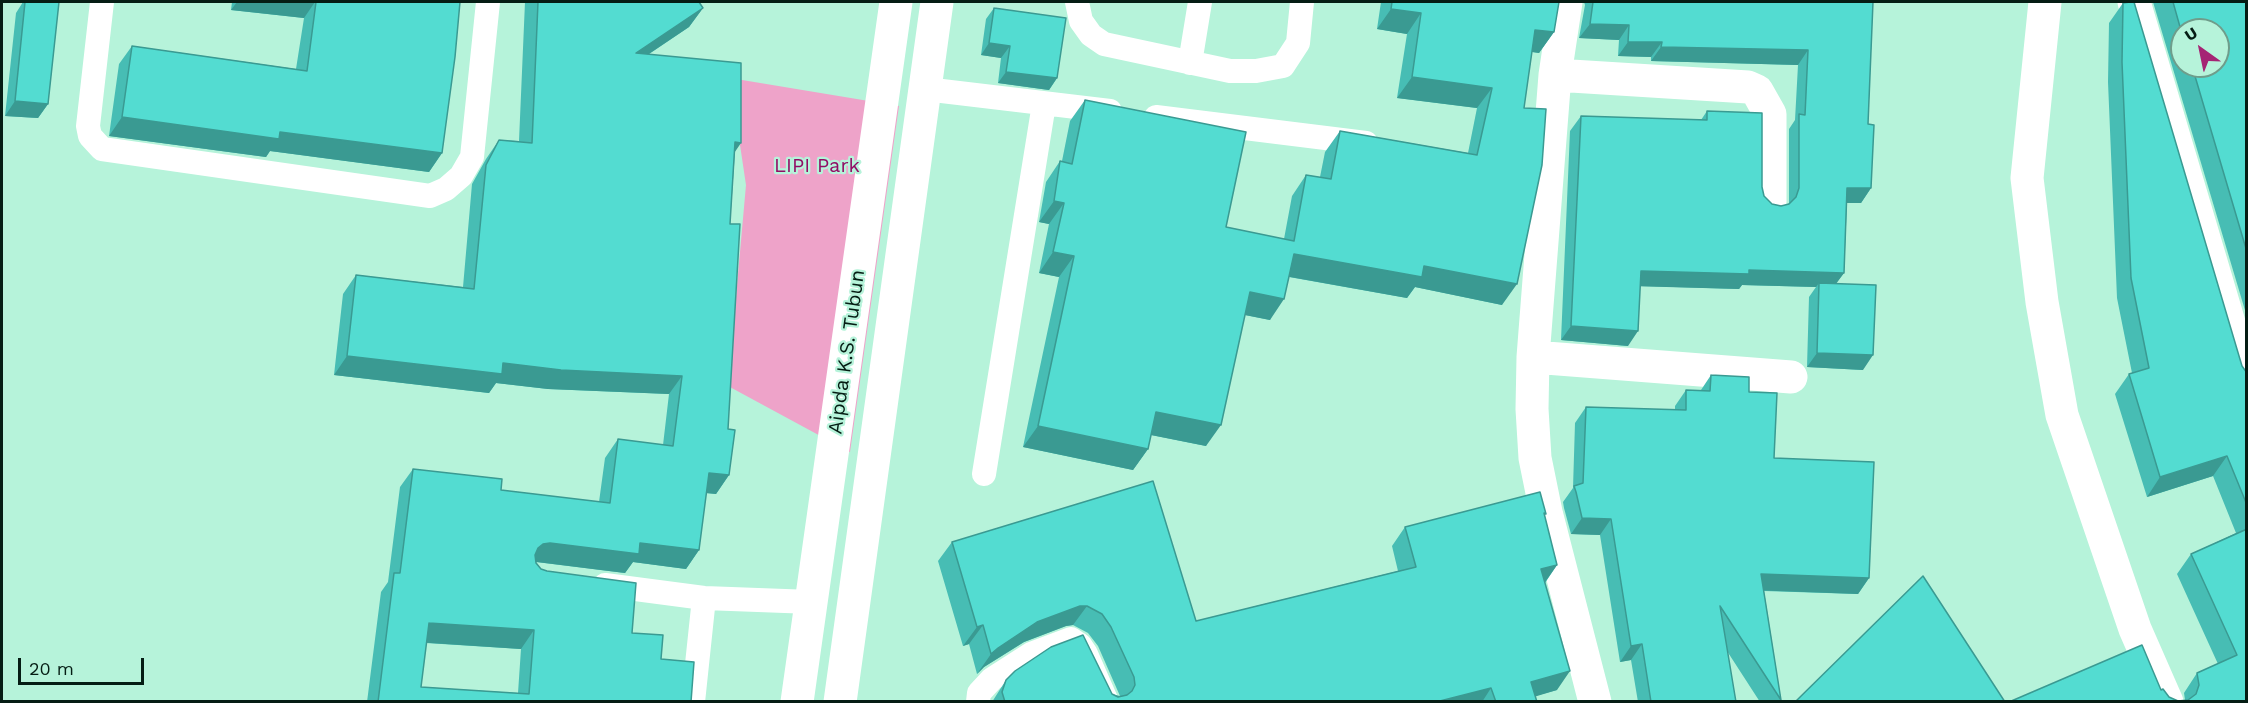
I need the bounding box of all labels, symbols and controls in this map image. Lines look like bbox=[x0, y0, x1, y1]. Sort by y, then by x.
north arrow bbox=[2170, 18, 2230, 78]
text: U bbox=[2181, 23, 2201, 45]
park label: LIPI Park bbox=[774, 154, 860, 178]
street label: Aipda K.S. Tubun bbox=[824, 268, 870, 436]
scale bar bbox=[21, 646, 147, 684]
text: 20 m bbox=[29, 658, 74, 679]

